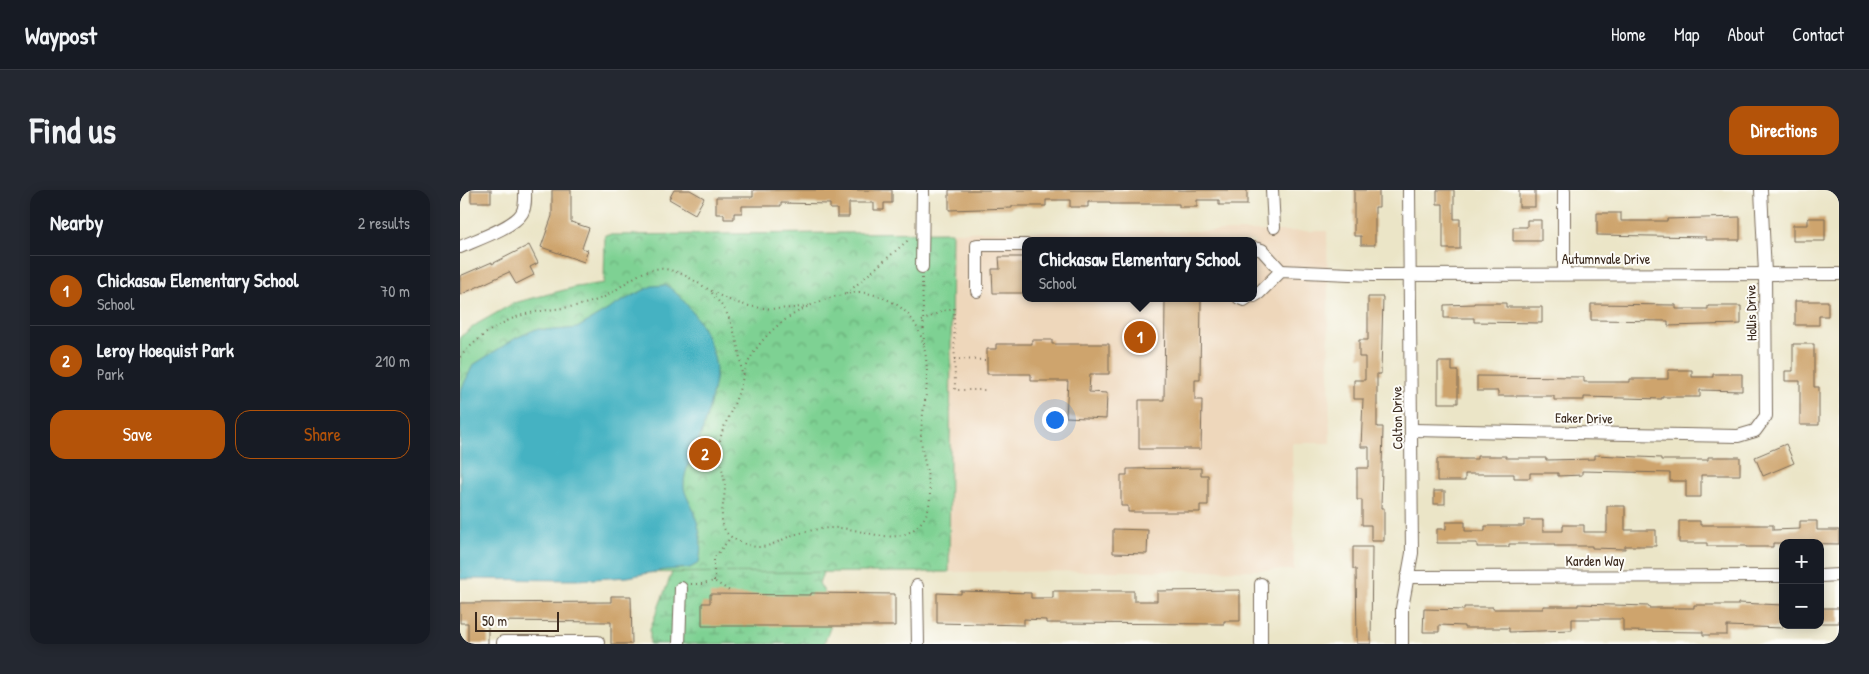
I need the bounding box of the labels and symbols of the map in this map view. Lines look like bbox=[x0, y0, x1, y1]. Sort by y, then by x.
street label: Autumnvale Drive bbox=[1562, 249, 1651, 268]
street label: Hollis Drive bbox=[1741, 284, 1760, 341]
pin: 1 bbox=[1124, 318, 1156, 356]
street label: Colton Drive bbox=[1386, 386, 1407, 450]
your location bbox=[1042, 407, 1068, 433]
street label: Eaker Drive bbox=[1555, 407, 1614, 428]
pin: 2 bbox=[689, 435, 721, 473]
street label: Karden Way bbox=[1566, 551, 1624, 571]
scale bar bbox=[475, 609, 559, 632]

